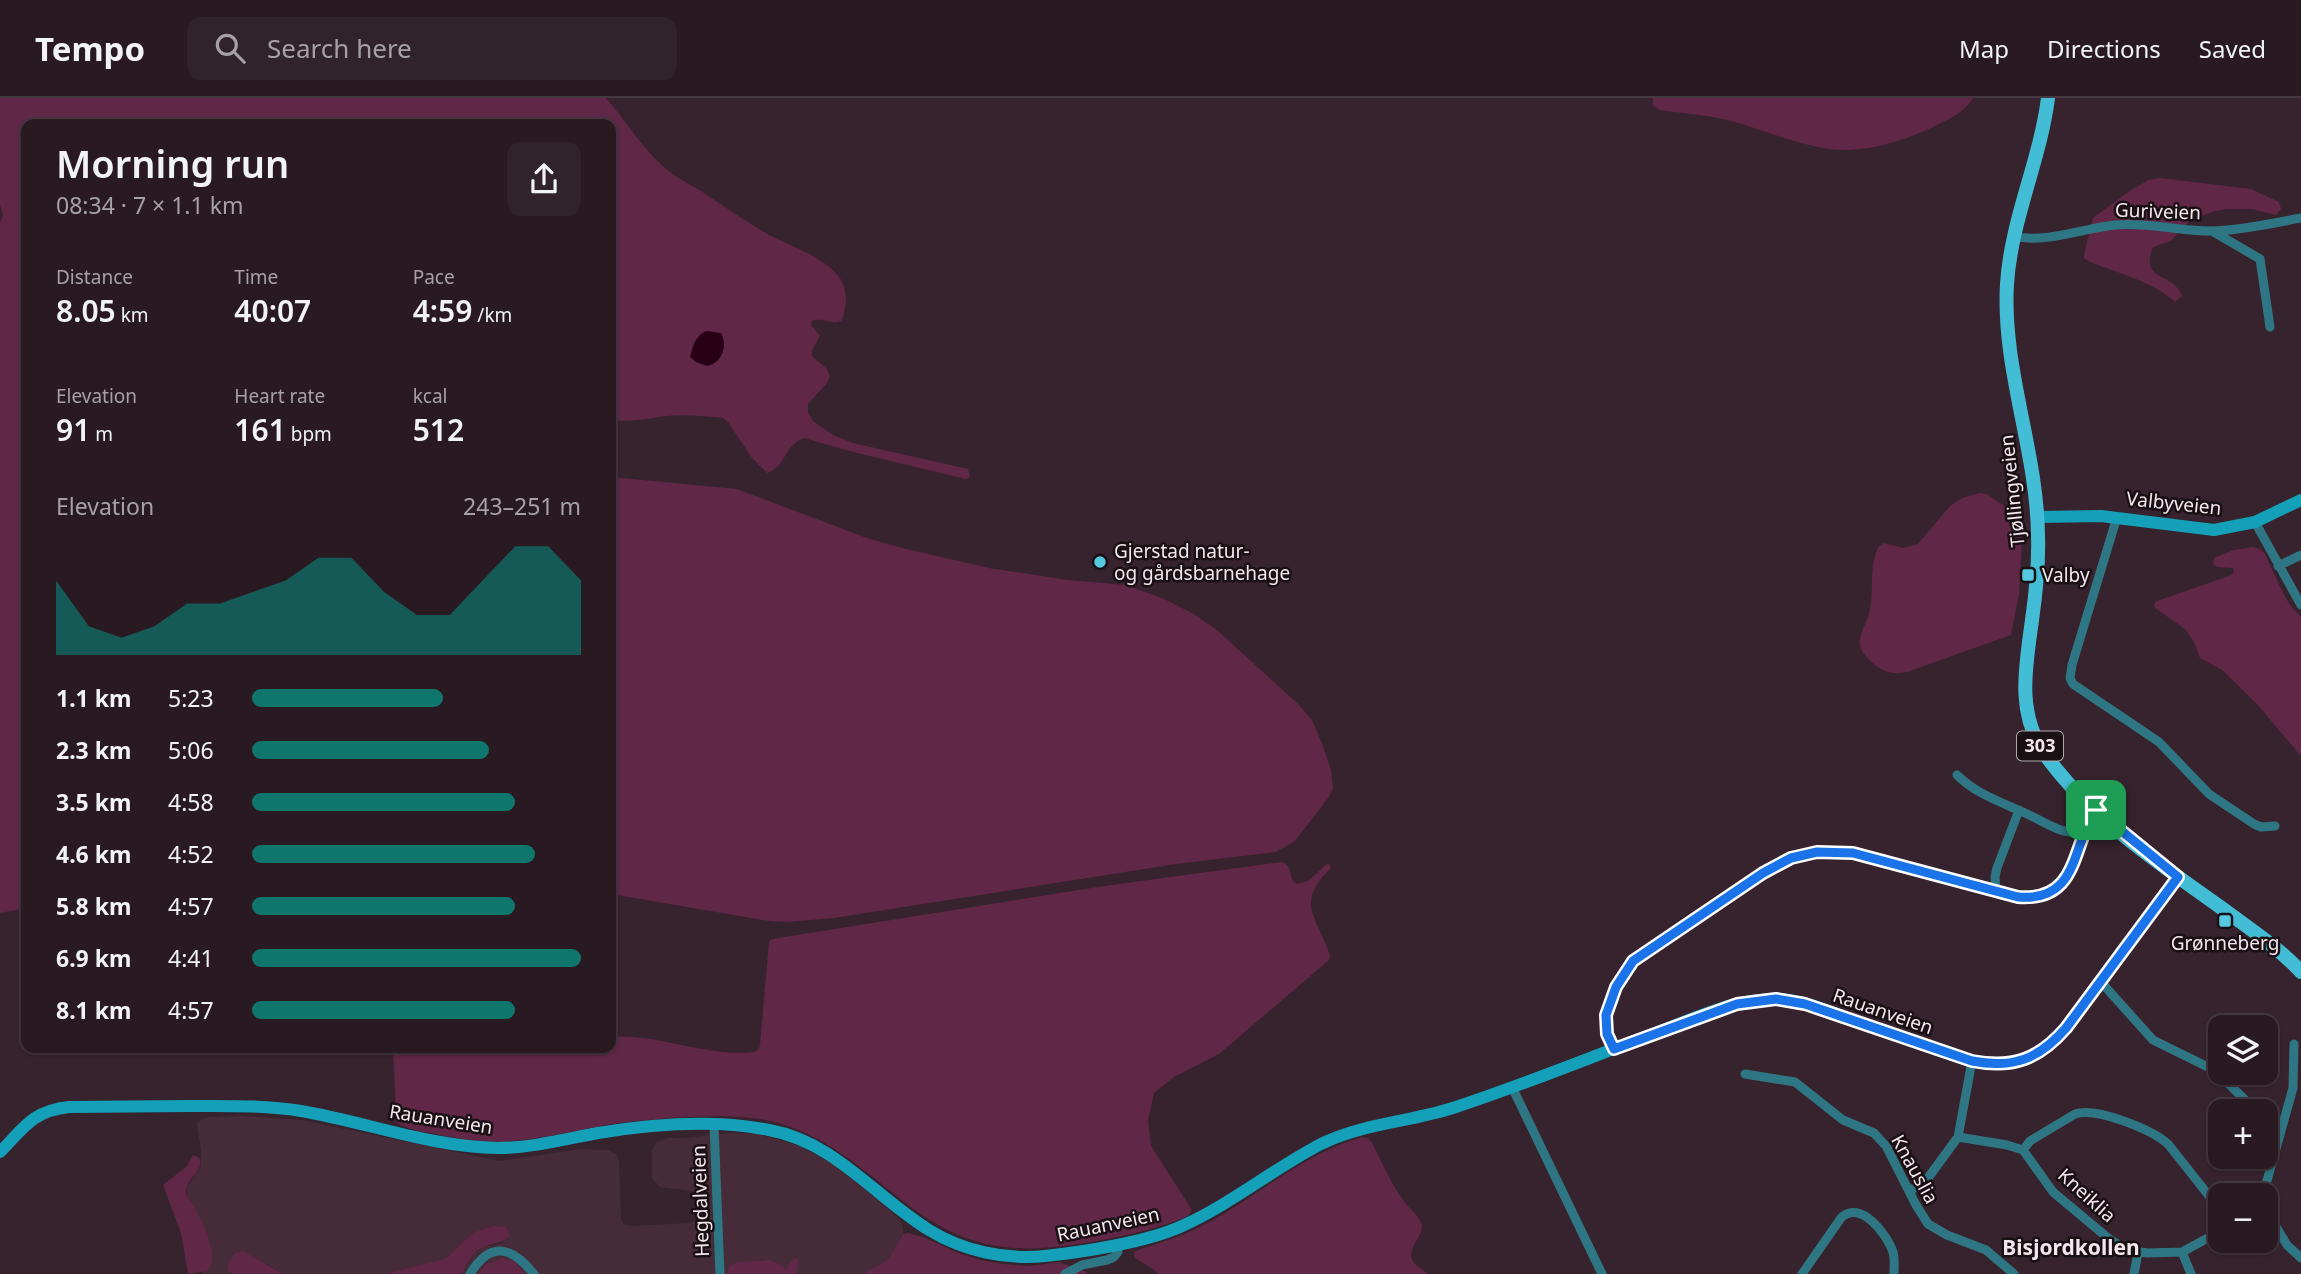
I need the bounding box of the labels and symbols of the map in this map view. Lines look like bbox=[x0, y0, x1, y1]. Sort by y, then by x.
street label: Guriveien bbox=[2115, 197, 2201, 225]
street label: Tjøllingveien bbox=[1993, 434, 2031, 548]
street label: Valbyveien bbox=[2125, 485, 2223, 521]
place label: Gjerstad natur- og gårdsbarnehage bbox=[1114, 538, 1290, 586]
marker: Gjerstad natur- og gårdsbarnehage bbox=[1092, 554, 1108, 570]
place label: Valby bbox=[2042, 562, 2090, 588]
marker: Valby bbox=[2020, 567, 2036, 583]
road number: 303 bbox=[2017, 732, 2063, 760]
pin bbox=[2066, 780, 2126, 840]
marker: Grønneberg bbox=[2217, 913, 2233, 929]
place label: Grønneberg bbox=[2171, 930, 2279, 956]
street label: Rauanveien bbox=[1829, 982, 1937, 1040]
street label: Rauanveien bbox=[387, 1098, 495, 1140]
street label: Knauslia bbox=[1885, 1130, 1945, 1208]
street label: Hegdalveien bbox=[685, 1145, 715, 1257]
street label: Kneiklia bbox=[2052, 1162, 2122, 1228]
street label: Rauanveien bbox=[1054, 1200, 1162, 1248]
district label: Bisjordkollen bbox=[2002, 1233, 2140, 1261]

